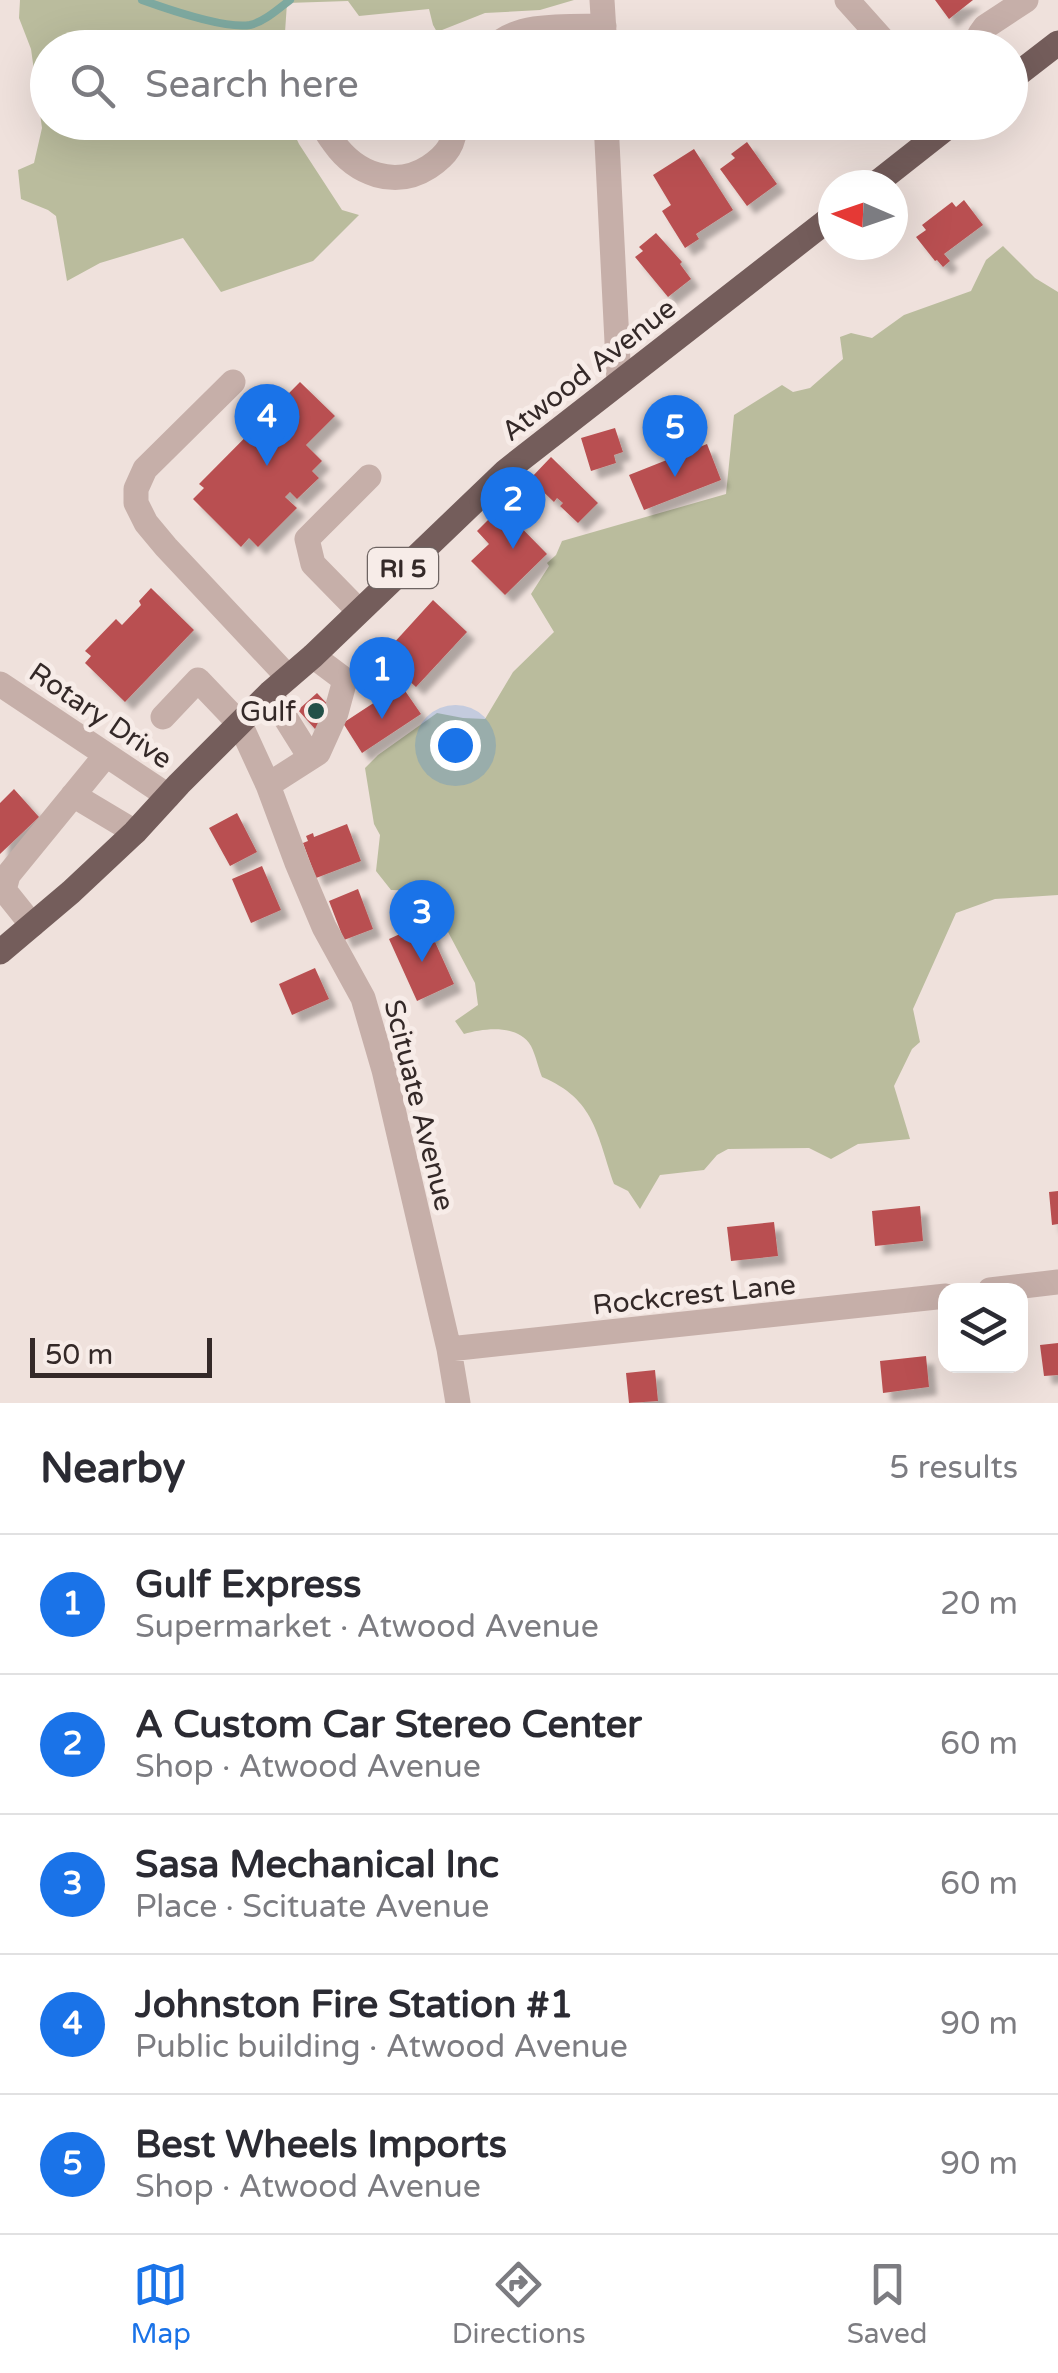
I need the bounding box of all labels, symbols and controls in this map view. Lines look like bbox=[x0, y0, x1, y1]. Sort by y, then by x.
search box bbox=[30, 30, 1028, 140]
icon: search bbox=[65, 58, 120, 113]
text: Search here bbox=[145, 62, 359, 108]
north arrow bbox=[818, 170, 908, 260]
street label: Atwood Avenue bbox=[495, 291, 683, 448]
pin: 4 bbox=[234, 384, 300, 466]
pin: 5 bbox=[642, 394, 708, 477]
pin: 2 bbox=[480, 466, 546, 549]
road number: RI 5 bbox=[368, 548, 438, 588]
pin: 1 bbox=[350, 636, 414, 719]
street label: Rotary Drive bbox=[22, 656, 178, 776]
place label: Gulf bbox=[240, 695, 296, 729]
marker: Gulf bbox=[305, 700, 327, 722]
your location bbox=[430, 720, 481, 771]
pin: 3 bbox=[390, 880, 454, 962]
street label: Scituate Avenue bbox=[376, 996, 462, 1214]
street label: Rockcrest Lane bbox=[591, 1267, 797, 1323]
map controls bbox=[938, 1283, 1028, 1373]
button: layers bbox=[938, 1283, 1028, 1373]
scale bar bbox=[30, 1333, 212, 1378]
text: 50 m bbox=[45, 1338, 113, 1372]
text: Nearby bbox=[40, 1443, 185, 1494]
text: 5 results bbox=[889, 1449, 1018, 1487]
text: Gulf Express bbox=[135, 1562, 362, 1608]
text: 1 bbox=[62, 1585, 83, 1623]
text: 20 m bbox=[940, 1585, 1018, 1623]
text: Supermarket · Atwood Avenue bbox=[135, 1608, 599, 1646]
text: A Custom Car Stereo Center bbox=[135, 1702, 642, 1748]
text: 2 bbox=[62, 1725, 83, 1763]
text: 60 m bbox=[940, 1725, 1018, 1763]
text: Shop · Atwood Avenue bbox=[135, 1748, 481, 1786]
text: Sasa Mechanical Inc bbox=[135, 1842, 499, 1888]
text: 3 bbox=[62, 1865, 83, 1903]
text: 60 m bbox=[940, 1865, 1018, 1903]
text: Place · Scituate Avenue bbox=[135, 1888, 489, 1926]
text: Johnston Fire Station #1 bbox=[135, 1982, 573, 2028]
text: 4 bbox=[62, 2005, 83, 2043]
text: 90 m bbox=[940, 2005, 1018, 2043]
text: Public building · Atwood Avenue bbox=[135, 2028, 628, 2066]
text: Best Wheels Imports bbox=[135, 2122, 507, 2168]
text: 5 bbox=[62, 2145, 83, 2183]
text: 90 m bbox=[940, 2145, 1018, 2183]
text: Shop · Atwood Avenue bbox=[135, 2168, 481, 2206]
tab: Map bbox=[130, 2257, 191, 2351]
tab: Directions bbox=[452, 2257, 586, 2351]
tab: Saved bbox=[847, 2257, 928, 2351]

